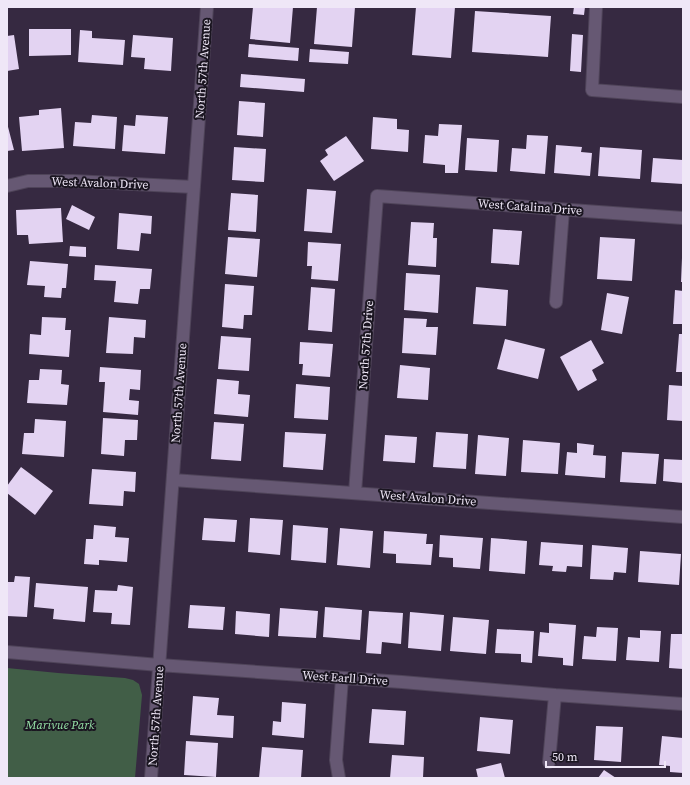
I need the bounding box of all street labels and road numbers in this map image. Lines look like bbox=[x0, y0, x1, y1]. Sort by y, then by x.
street label: North 57th Avenue bbox=[192, 19, 214, 119]
street label: West Avalon Drive bbox=[51, 173, 149, 193]
street label: West Catalina Drive bbox=[477, 195, 583, 219]
street label: North 57th Drive bbox=[355, 300, 377, 390]
street label: North 57th Avenue bbox=[168, 343, 190, 443]
street label: West Avalon Drive bbox=[379, 487, 477, 509]
street label: North 57th Avenue bbox=[145, 666, 167, 766]
street label: West Earll Drive bbox=[302, 667, 388, 689]

